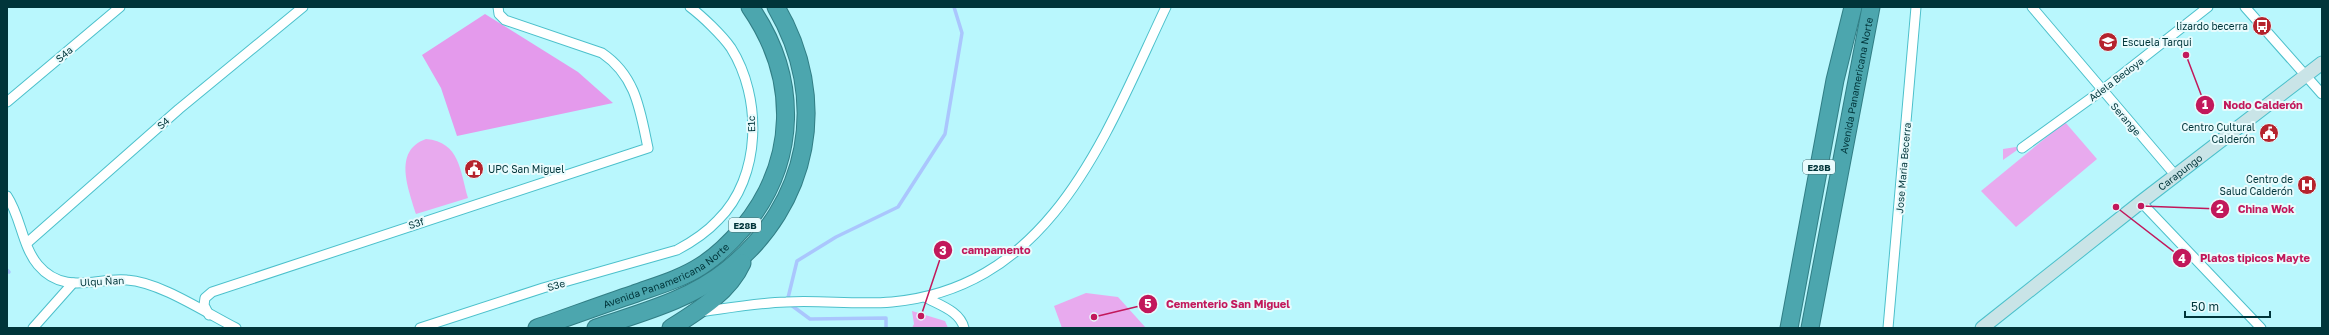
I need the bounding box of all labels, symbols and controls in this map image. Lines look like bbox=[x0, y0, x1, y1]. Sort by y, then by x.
bus stop icon: lizardo becerra bbox=[2251, 15, 2273, 37]
street label: Avenida Panamericana Norte bbox=[1837, 16, 1875, 155]
place label: lizardo becerra bbox=[2176, 20, 2248, 32]
school or university icon: Escuela Tarqui bbox=[2097, 31, 2119, 53]
place label: Escuela Tarqui bbox=[2122, 36, 2192, 48]
street label: S4a bbox=[53, 44, 75, 64]
street label: Adela Bedoya bbox=[2086, 55, 2146, 103]
callout: Nodo Calderón bbox=[2195, 93, 2311, 116]
text: 1 bbox=[2202, 97, 2208, 112]
text: Nodo Calderón bbox=[2223, 98, 2303, 111]
street label: Serange bbox=[2108, 100, 2144, 138]
street label: S4 bbox=[154, 114, 172, 132]
street label: E1c bbox=[745, 115, 757, 132]
place label: Centro Cultural Calderón bbox=[2182, 121, 2255, 145]
street label: Jose Maria Becerra bbox=[1893, 122, 1913, 214]
public building icon: Centro Cultural Calderón bbox=[2258, 122, 2280, 144]
street label: Carapungo bbox=[2156, 151, 2204, 193]
public building icon: UPC San Miguel bbox=[463, 158, 485, 180]
road number: E28B bbox=[1803, 160, 1835, 174]
place label: UPC San Miguel bbox=[488, 163, 564, 175]
place label: Centro de Salud Calderón bbox=[2220, 173, 2293, 197]
hospital icon: Centro de Salud Calderón bbox=[2296, 174, 2318, 196]
callout: China Wok bbox=[2210, 197, 2303, 220]
text: 2 bbox=[2216, 201, 2224, 216]
text: China Wok bbox=[2238, 202, 2295, 215]
street label: S3f bbox=[407, 215, 426, 231]
road number: E28B bbox=[729, 218, 761, 232]
callout: campamento bbox=[933, 239, 1038, 262]
street label: Avenida Panamericana Norte bbox=[602, 240, 732, 310]
text: 3 bbox=[939, 243, 947, 258]
text: campamento bbox=[961, 243, 1031, 256]
callout: Platos tipicos Mayte bbox=[2172, 247, 2318, 270]
text: 4 bbox=[2178, 251, 2186, 266]
text: Platos tipicos Mayte bbox=[2200, 251, 2311, 264]
street label: Ulqu Ñan bbox=[79, 274, 125, 288]
street label: S3e bbox=[546, 277, 567, 293]
callout: Cementerio San Miguel bbox=[1138, 292, 1298, 315]
scale bar bbox=[2185, 293, 2270, 319]
text: 5 bbox=[1144, 296, 1152, 311]
text: Cementerio San Miguel bbox=[1166, 297, 1290, 310]
text: 50 m bbox=[2191, 299, 2219, 314]

